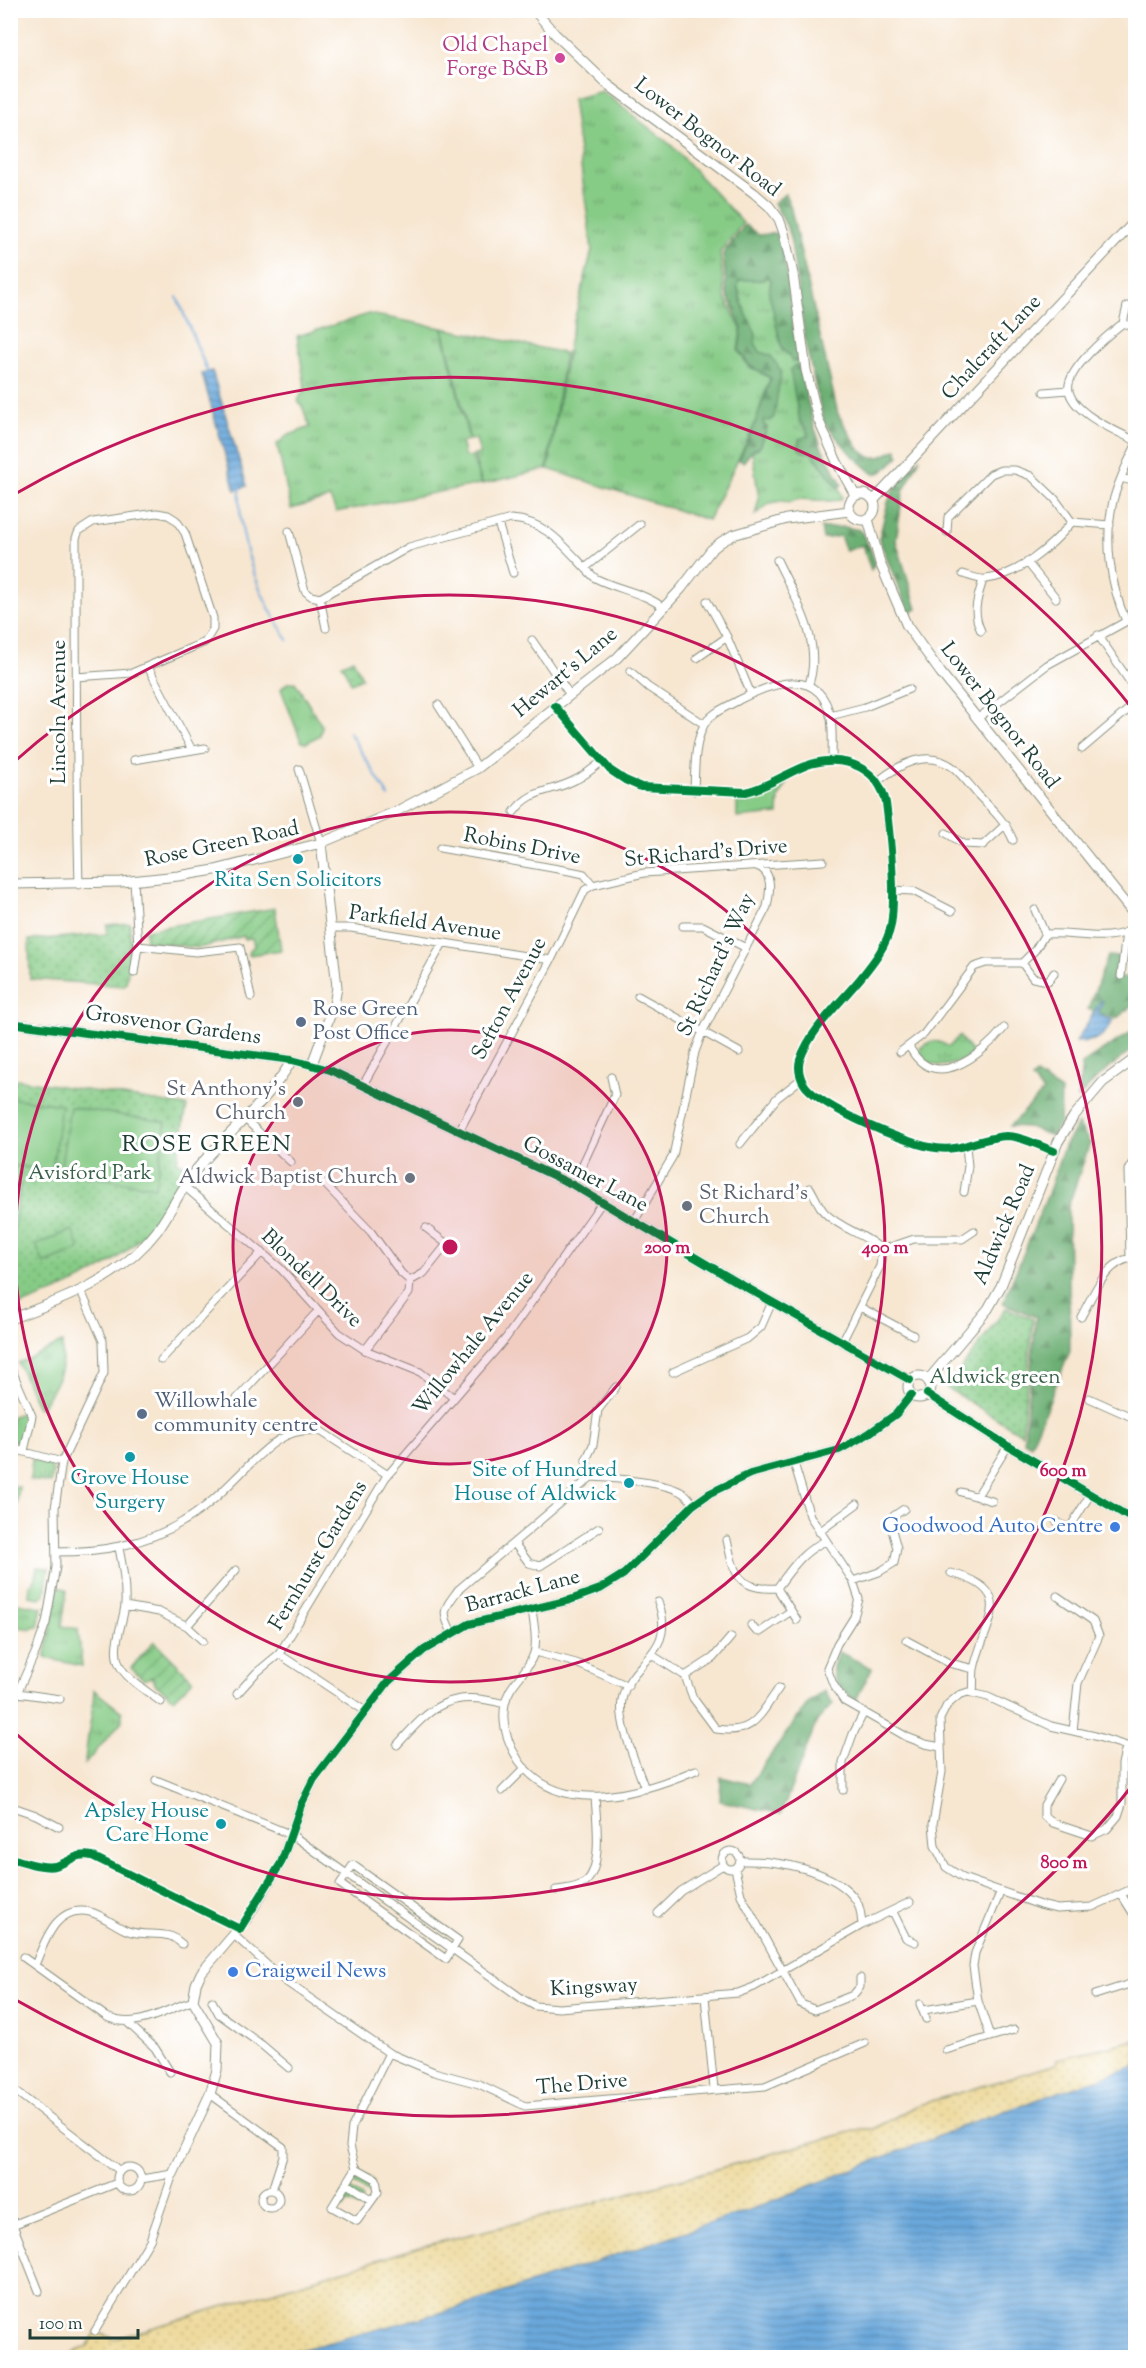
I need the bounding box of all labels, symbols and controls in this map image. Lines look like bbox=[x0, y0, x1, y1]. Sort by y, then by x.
place label: Old Chapel Forge B&B bbox=[442, 31, 548, 85]
marker: Old Chapel Forge B&B bbox=[553, 51, 567, 65]
street label: Lower Bognor Road bbox=[627, 71, 787, 205]
street label: Chalcraft Lane bbox=[935, 288, 1049, 408]
street label: Hewart's Lane bbox=[507, 620, 625, 726]
street label: Lower Bognor Road bbox=[932, 636, 1066, 796]
street label: Lincoln Avenue bbox=[45, 640, 75, 784]
street label: Rose Green Road bbox=[142, 814, 302, 876]
street label: Robins Drive bbox=[461, 821, 583, 873]
street label: St Richard's Drive bbox=[623, 832, 789, 876]
marker: Rita Sen Solicitors bbox=[291, 852, 305, 866]
place label: Rita Sen Solicitors bbox=[214, 866, 382, 896]
street label: St Richard's Way bbox=[671, 888, 764, 1042]
street label: Parkfield Avenue bbox=[347, 898, 503, 950]
street label: Sefton Avenue bbox=[465, 932, 555, 1066]
place label: Rose Green Post Office bbox=[313, 995, 419, 1049]
street label: Grosvenor Gardens bbox=[83, 999, 263, 1053]
marker: Rose Green Post Office bbox=[294, 1015, 308, 1029]
place label: St Anthony’s Church bbox=[166, 1075, 286, 1129]
marker: St Anthony’s Church bbox=[291, 1095, 305, 1109]
district label: ROSE GREEN bbox=[122, 1128, 292, 1162]
street label: Gossamer Lane bbox=[517, 1129, 653, 1221]
park label: Avisford Park bbox=[28, 1159, 152, 1189]
street label: Aldwick Road bbox=[966, 1160, 1044, 1290]
place label: Aldwick Baptist Church bbox=[179, 1163, 398, 1193]
marker: Aldwick Baptist Church bbox=[403, 1171, 417, 1185]
place label: St Richard’s Church bbox=[699, 1179, 808, 1233]
marker: St Richard’s Church bbox=[680, 1199, 694, 1213]
street label: Blondell Drive bbox=[254, 1223, 368, 1335]
text: 200 m bbox=[644, 1236, 690, 1262]
text: 400 m bbox=[861, 1236, 908, 1262]
centre of rings bbox=[440, 1237, 460, 1257]
street label: Willowhale Avenue bbox=[406, 1265, 542, 1423]
park label: Aldwick green bbox=[929, 1363, 1061, 1393]
place label: Willowhale community centre bbox=[154, 1387, 318, 1441]
marker: Willowhale community centre bbox=[135, 1407, 149, 1421]
marker: Grove House Surgery bbox=[123, 1450, 137, 1464]
place label: Site of Hundred House of Aldwick bbox=[454, 1456, 618, 1510]
text: 600 m bbox=[1040, 1459, 1086, 1485]
place label: Grove House Surgery bbox=[71, 1464, 189, 1518]
street label: Fernhurst Gardens bbox=[262, 1475, 376, 1637]
marker: Site of Hundred House of Aldwick bbox=[622, 1476, 636, 1490]
place label: Goodwood Auto Centre bbox=[882, 1512, 1103, 1542]
marker: Goodwood Auto Centre bbox=[1108, 1520, 1122, 1534]
street label: Barrack Lane bbox=[462, 1562, 584, 1622]
place label: Apsley House Care Home bbox=[84, 1797, 209, 1851]
marker: Apsley House Care Home bbox=[214, 1817, 228, 1831]
text: 800 m bbox=[1041, 1851, 1087, 1877]
place label: Craigweil News bbox=[245, 1957, 386, 1987]
marker: Craigweil News bbox=[226, 1965, 240, 1979]
street label: Kingsway bbox=[550, 1971, 639, 2005]
street label: The Drive bbox=[535, 2066, 629, 2104]
scale bar bbox=[30, 2302, 138, 2340]
text: 100 m bbox=[39, 2312, 83, 2338]

